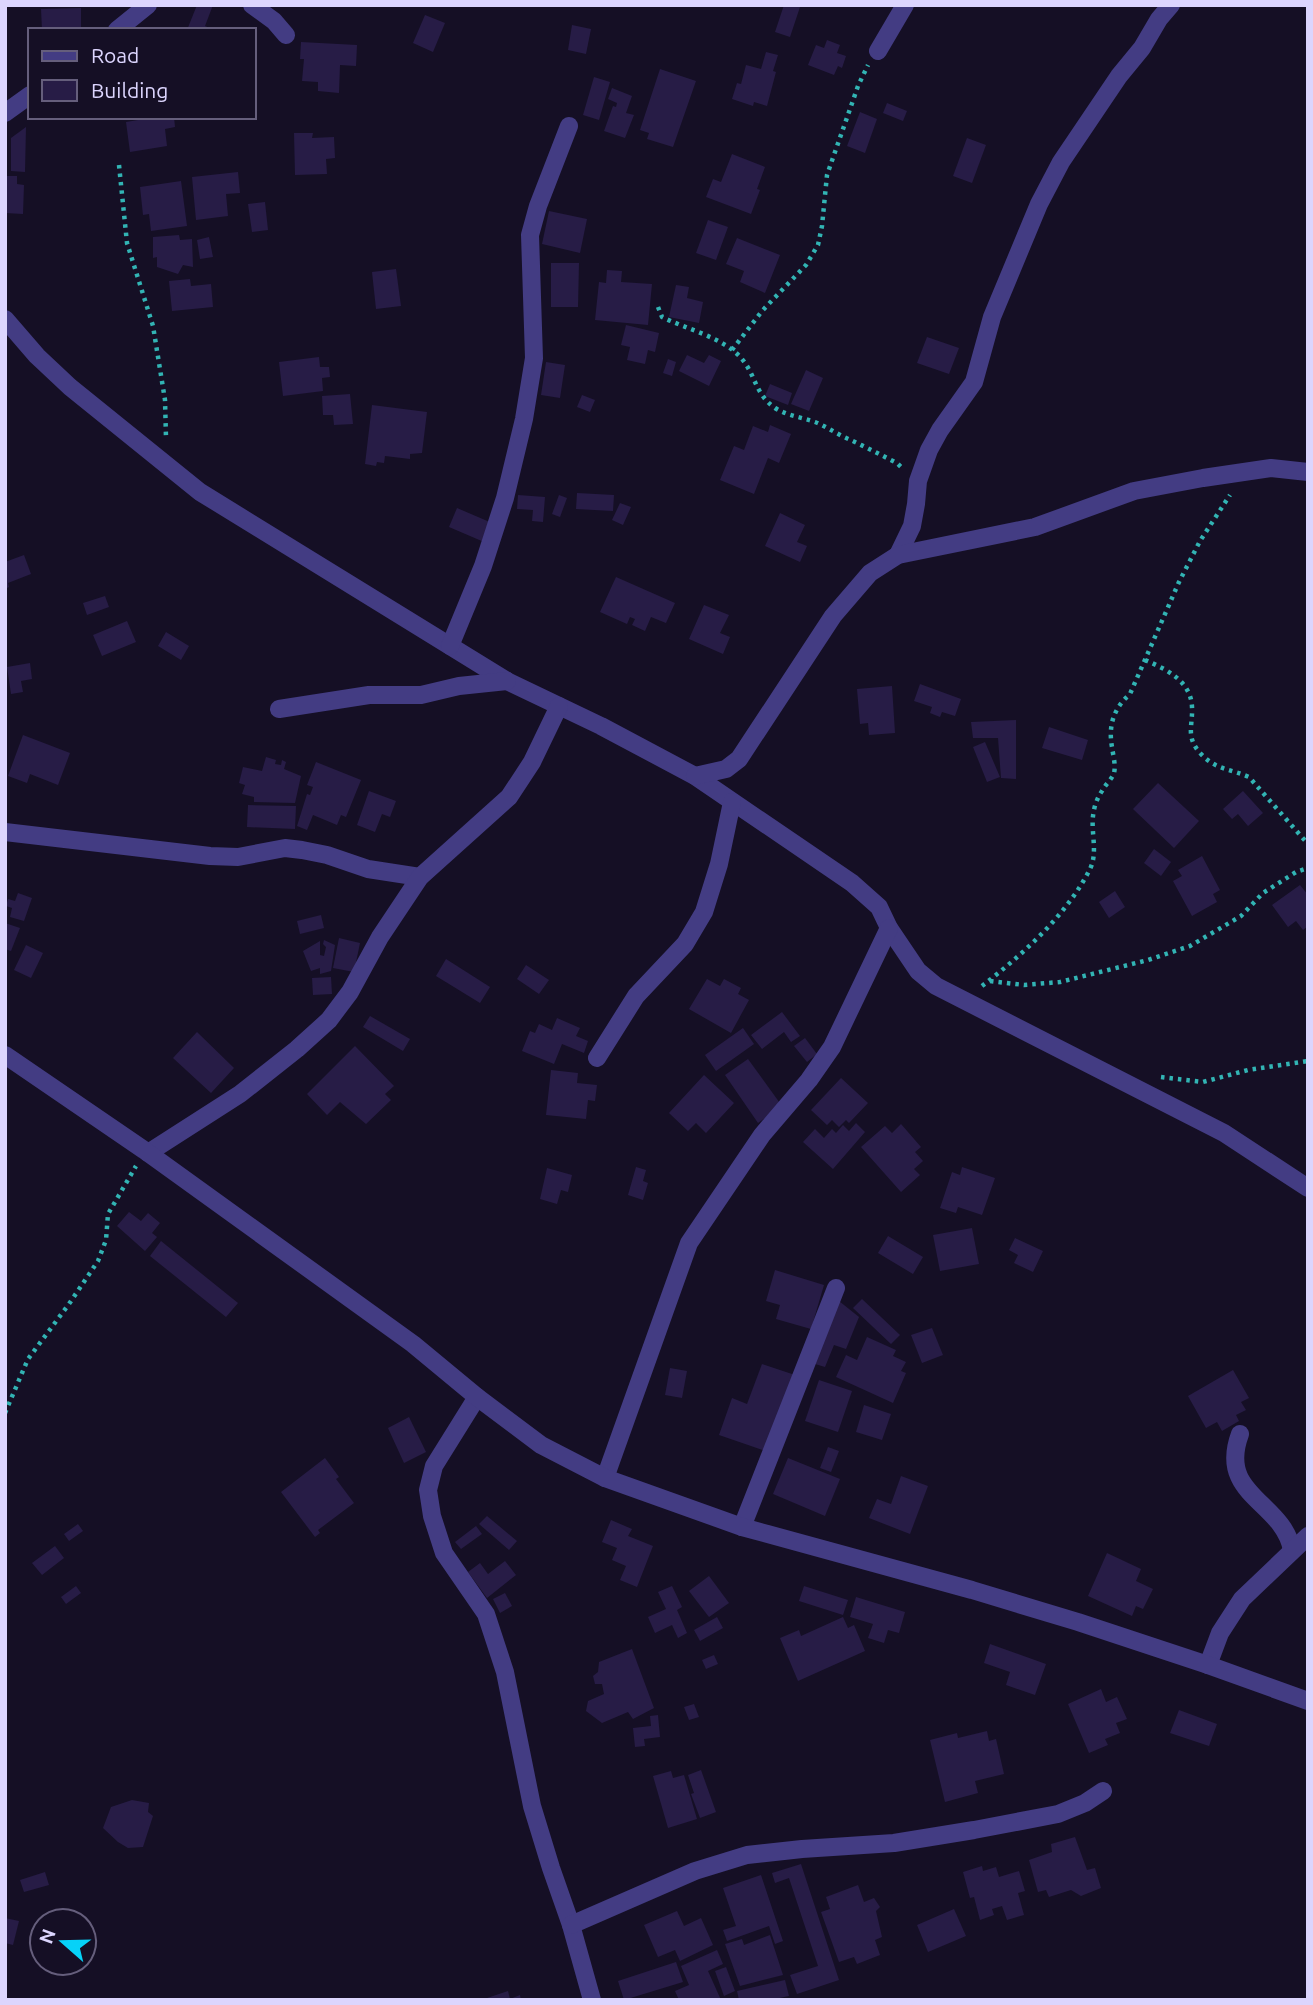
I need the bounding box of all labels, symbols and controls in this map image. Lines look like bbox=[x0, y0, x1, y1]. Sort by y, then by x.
legend bbox=[28, 28, 256, 119]
text: Road bbox=[91, 43, 139, 67]
text: Building bbox=[91, 78, 168, 102]
north arrow bbox=[28, 1907, 98, 1977]
text: N bbox=[34, 1926, 60, 1947]

